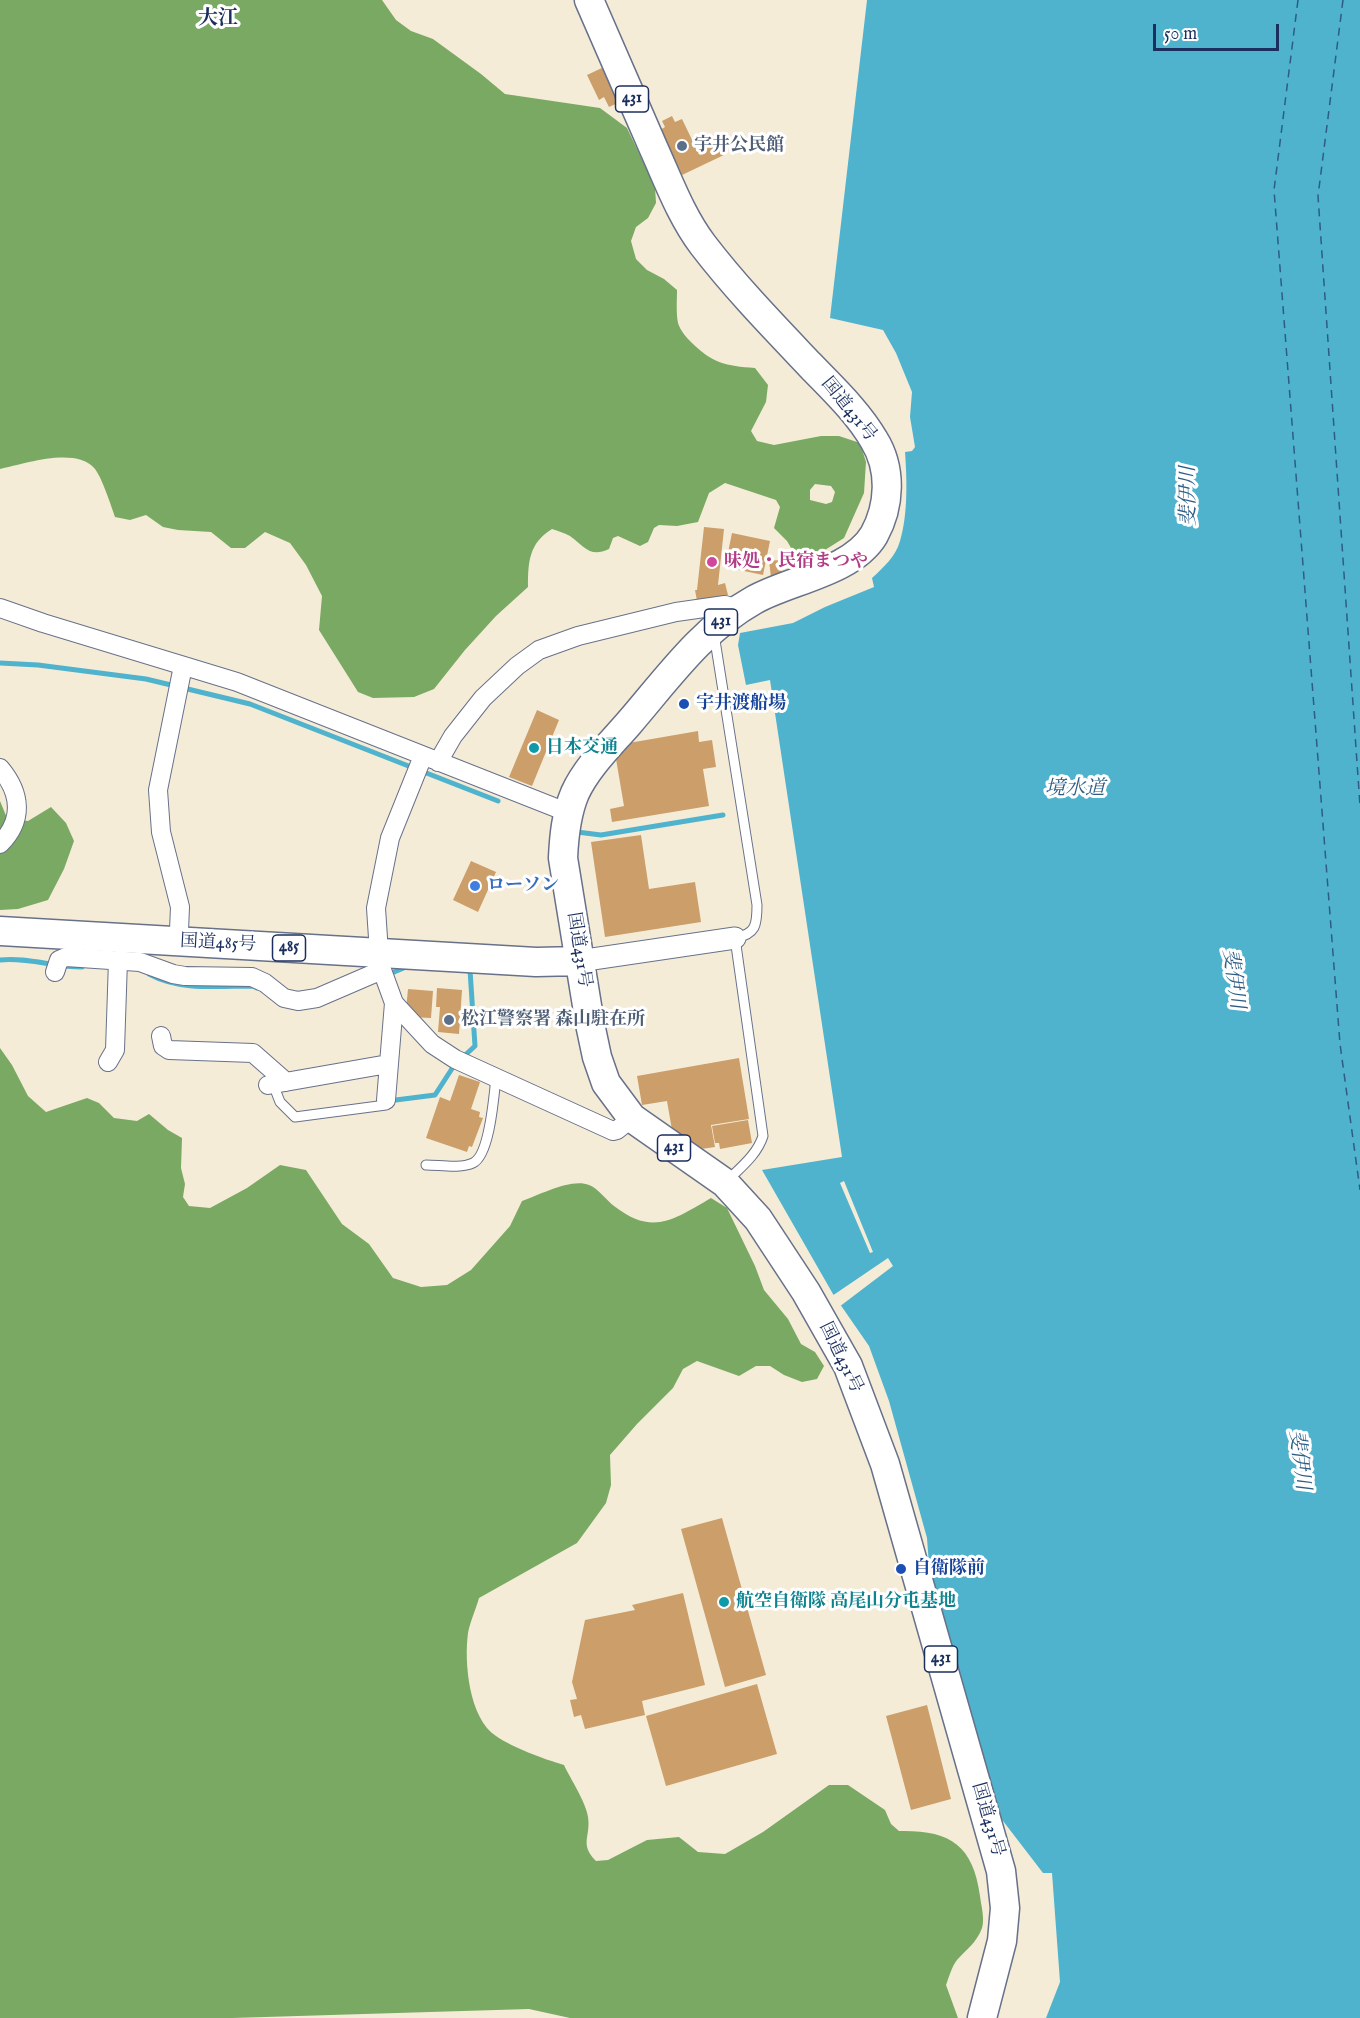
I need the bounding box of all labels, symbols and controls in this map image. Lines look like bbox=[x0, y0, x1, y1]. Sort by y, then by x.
district label: 大江 bbox=[198, 8, 238, 32]
scale bar bbox=[1156, 12, 1282, 50]
text: 50 m bbox=[1164, 23, 1197, 46]
road number: 431 bbox=[616, 86, 648, 112]
place label: 宇井公民館 bbox=[694, 135, 784, 157]
marker: 宇井公民館 bbox=[675, 139, 689, 153]
street label: 国道431号 bbox=[816, 374, 880, 446]
water label: 斐伊川 bbox=[1177, 466, 1203, 526]
place label: 味処・民宿まつや bbox=[724, 551, 868, 573]
marker: 味処・民宿まつや bbox=[705, 555, 719, 569]
road number: 431 bbox=[704, 609, 738, 635]
place label: 宇井渡船場 bbox=[696, 693, 786, 715]
marker: 宇井渡船場 bbox=[677, 697, 691, 711]
place label: 日本交通 bbox=[546, 737, 618, 759]
marker: 日本交通 bbox=[527, 741, 541, 755]
water label: 境水道 bbox=[1045, 778, 1105, 802]
place label: ローソン bbox=[487, 875, 559, 897]
marker: ローソン bbox=[468, 879, 482, 893]
street label: 国道431号 bbox=[561, 911, 595, 989]
street label: 国道485号 bbox=[179, 931, 257, 957]
road number: 485 bbox=[272, 935, 306, 961]
water label: 斐伊川 bbox=[1216, 948, 1248, 1010]
place label: 松江警察署 森山駐在所 bbox=[461, 1009, 645, 1031]
marker: 松江警察署 森山駐在所 bbox=[442, 1013, 456, 1027]
road number: 431 bbox=[658, 1135, 690, 1161]
street label: 国道431号 bbox=[814, 1319, 866, 1397]
water label: 斐伊川 bbox=[1282, 1429, 1314, 1491]
place label: 自衛隊前 bbox=[913, 1558, 985, 1580]
marker: 自衛隊前 bbox=[894, 1562, 908, 1576]
place label: 航空自衛隊 高尾山分屯基地 bbox=[736, 1591, 956, 1613]
marker: 航空自衛隊 高尾山分屯基地 bbox=[717, 1595, 731, 1609]
road number: 431 bbox=[924, 1646, 958, 1672]
street label: 国道431号 bbox=[966, 1780, 1008, 1860]

